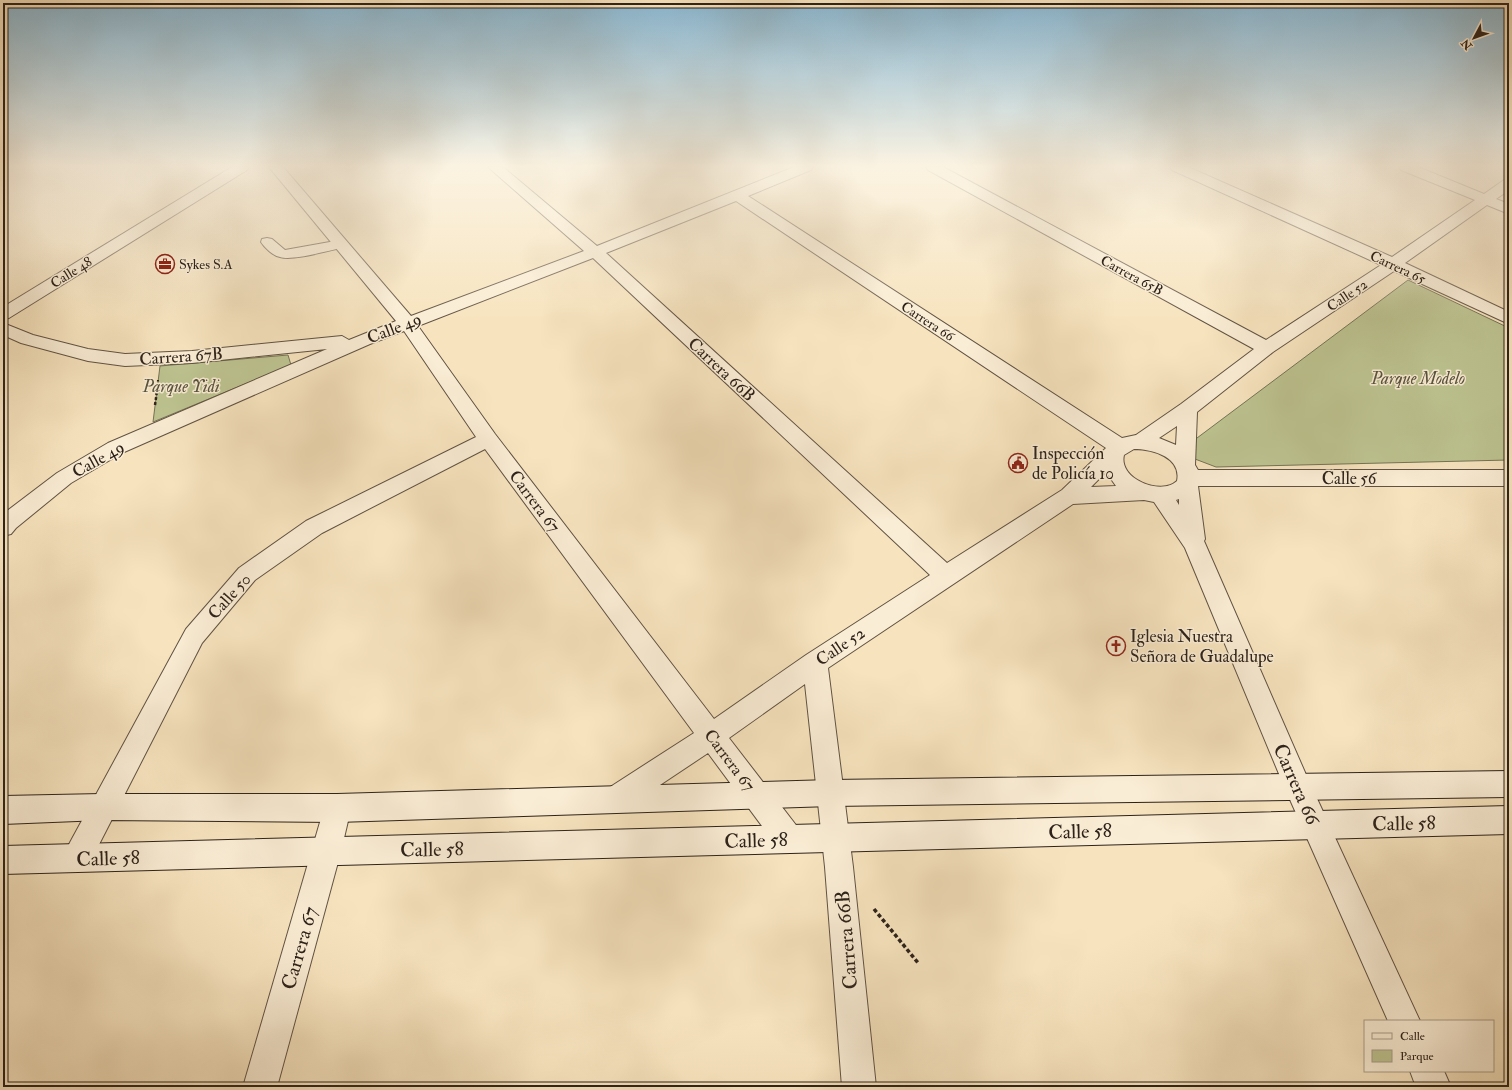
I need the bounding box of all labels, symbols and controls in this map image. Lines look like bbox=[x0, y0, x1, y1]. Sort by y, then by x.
north arrow bbox=[1454, 18, 1494, 58]
text: N bbox=[1458, 35, 1476, 53]
street label: Carrera 65 bbox=[1367, 247, 1429, 288]
street label: Carrera 65B bbox=[1098, 252, 1166, 299]
street label: Calle 48 bbox=[47, 253, 96, 292]
office icon: Sykes S.A bbox=[154, 253, 176, 275]
place label: Sykes S.A bbox=[179, 256, 233, 274]
street label: Calle 52 bbox=[1324, 276, 1371, 315]
street label: Carrera 66 bbox=[898, 298, 958, 345]
street label: Calle 49 bbox=[364, 309, 424, 348]
street label: Carrera 66B bbox=[684, 333, 760, 406]
street label: Carrera 67B bbox=[139, 343, 223, 370]
park label: Parque Modelo bbox=[1370, 368, 1465, 389]
park label: Parque Yidi bbox=[141, 376, 220, 397]
street label: Calle 49 bbox=[68, 437, 128, 482]
place label: Inspección de Policía 10 bbox=[1032, 443, 1114, 484]
public building icon: Inspección de Policía 10 bbox=[1007, 452, 1029, 474]
street label: Carrera 67 bbox=[504, 466, 565, 537]
street label: Calle 56 bbox=[1322, 468, 1378, 489]
street label: Calle 50 bbox=[203, 569, 255, 624]
street label: Calle 52 bbox=[812, 622, 869, 670]
place label: Iglesia Nuestra Señora de Guadalupe bbox=[1130, 626, 1274, 668]
church icon: Iglesia Nuestra Señora de Guadalupe bbox=[1105, 635, 1127, 657]
street label: Carrera 67 bbox=[699, 725, 760, 796]
street label: Carrera 66 bbox=[1268, 740, 1326, 829]
street label: Calle 58 bbox=[1372, 810, 1436, 837]
street label: Calle 58 bbox=[1048, 818, 1112, 845]
street label: Calle 58 bbox=[724, 827, 788, 854]
street label: Calle 58 bbox=[400, 836, 464, 863]
street label: Calle 58 bbox=[76, 845, 140, 872]
street label: Carrera 66B bbox=[830, 889, 863, 990]
street label: Carrera 67 bbox=[276, 904, 323, 993]
legend bbox=[1364, 1020, 1494, 1072]
text: Calle bbox=[1400, 1029, 1425, 1044]
text: Parque bbox=[1400, 1049, 1434, 1064]

